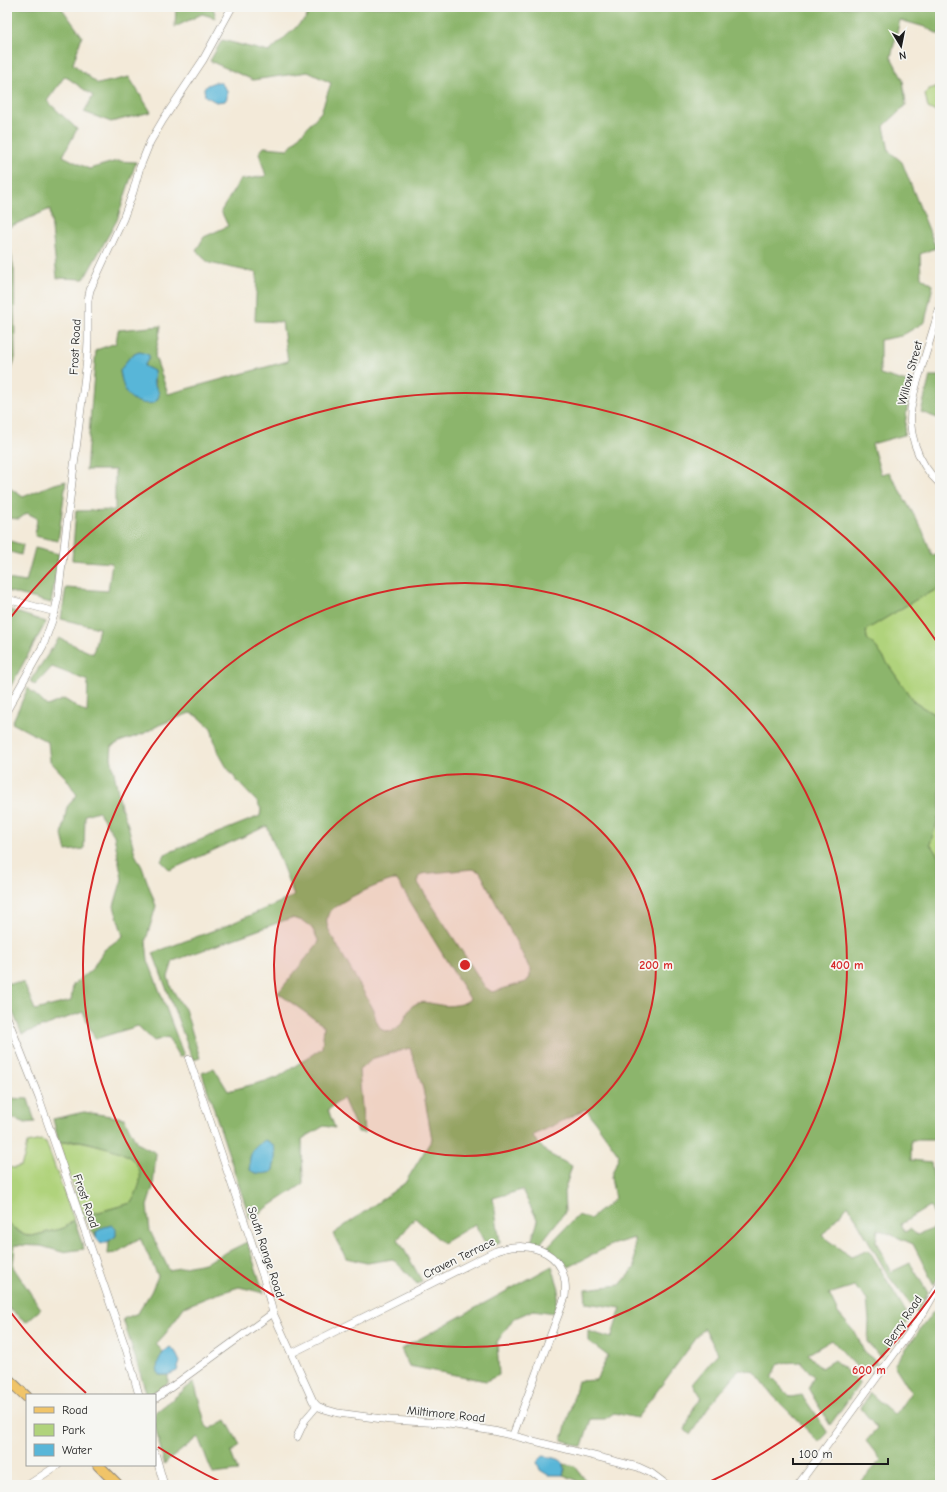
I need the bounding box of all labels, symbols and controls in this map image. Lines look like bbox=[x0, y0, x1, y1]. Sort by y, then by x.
north arrow bbox=[881, 26, 921, 66]
text: N bbox=[898, 48, 907, 62]
street label: Frost Road bbox=[67, 319, 83, 375]
street label: Willow Street bbox=[895, 339, 925, 407]
centre of rings bbox=[458, 958, 472, 972]
text: 200 m bbox=[639, 958, 673, 972]
text: 400 m bbox=[830, 958, 864, 972]
street label: Frost Road bbox=[70, 1172, 102, 1230]
street label: South Range Road bbox=[245, 1205, 287, 1299]
street label: Craven Terrace bbox=[421, 1235, 497, 1281]
street label: Berry Road bbox=[881, 1293, 925, 1349]
text: 600 m bbox=[852, 1363, 886, 1377]
legend bbox=[26, 1394, 156, 1466]
text: Road bbox=[62, 1403, 88, 1417]
street label: Miltimore Road bbox=[406, 1403, 486, 1425]
text: Park bbox=[62, 1423, 85, 1437]
scale bar bbox=[793, 1440, 888, 1466]
text: Water bbox=[62, 1443, 92, 1457]
text: 100 m bbox=[799, 1447, 832, 1461]

